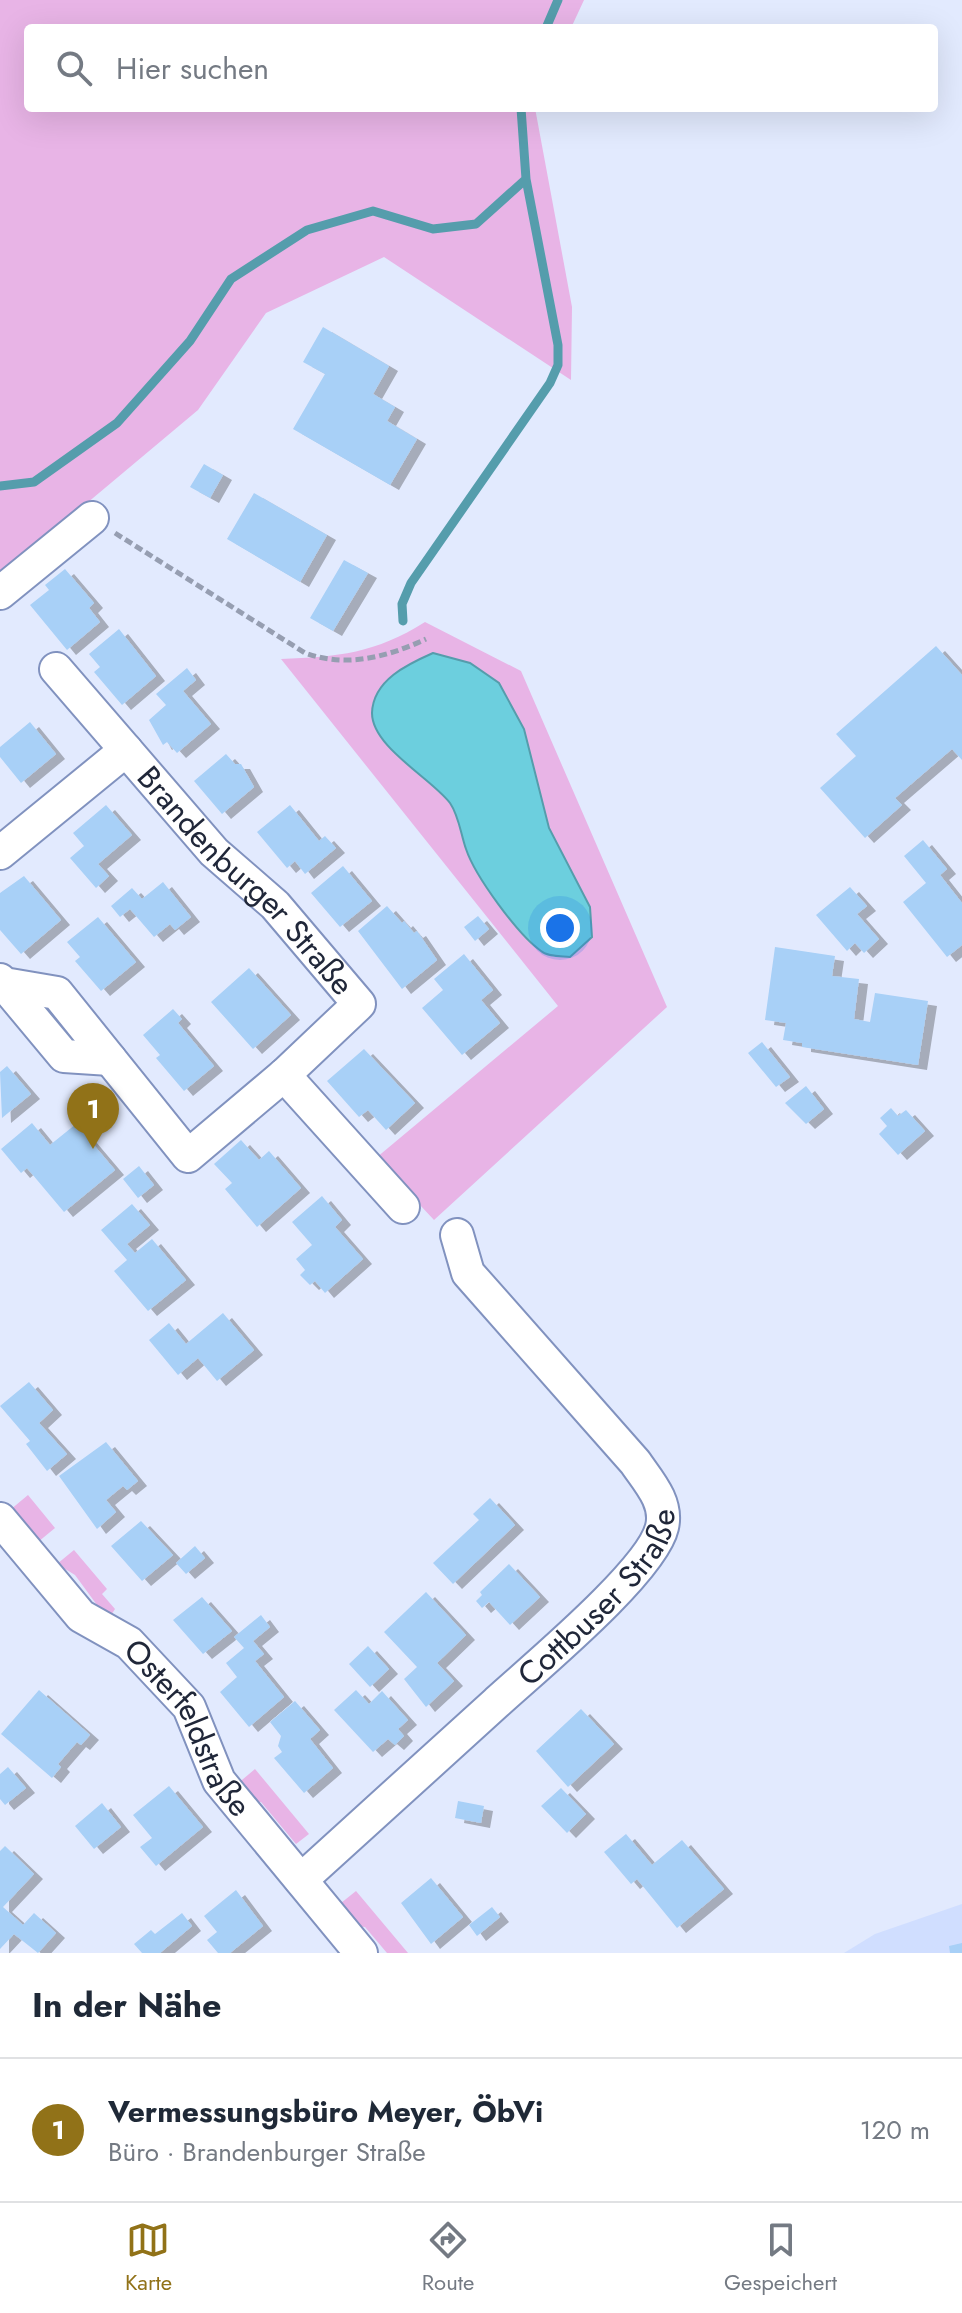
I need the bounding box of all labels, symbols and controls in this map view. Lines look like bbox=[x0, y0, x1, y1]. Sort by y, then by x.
search box bbox=[24, 24, 938, 112]
icon: search bbox=[52, 46, 96, 90]
text: Hier suchen bbox=[116, 47, 269, 90]
street label: Brandenburger Straße bbox=[126, 756, 365, 1005]
your location bbox=[540, 908, 580, 948]
pin: 1 bbox=[67, 1083, 119, 1149]
street label: Cottbuser Straße bbox=[507, 1509, 686, 1697]
street label: Osterfeldstraße bbox=[113, 1628, 262, 1827]
text: In der Nähe bbox=[32, 1981, 222, 2030]
text: Vermessungsbüro Meyer, ÖbVi bbox=[108, 2090, 543, 2133]
text: 1 bbox=[51, 2111, 65, 2149]
text: 120 m bbox=[860, 2111, 930, 2149]
text: Büro · Brandenburger Straße bbox=[108, 2133, 426, 2171]
tab: Karte bbox=[125, 2218, 172, 2298]
tab: Route bbox=[422, 2218, 474, 2298]
tab: Gespeichert bbox=[724, 2218, 837, 2298]

